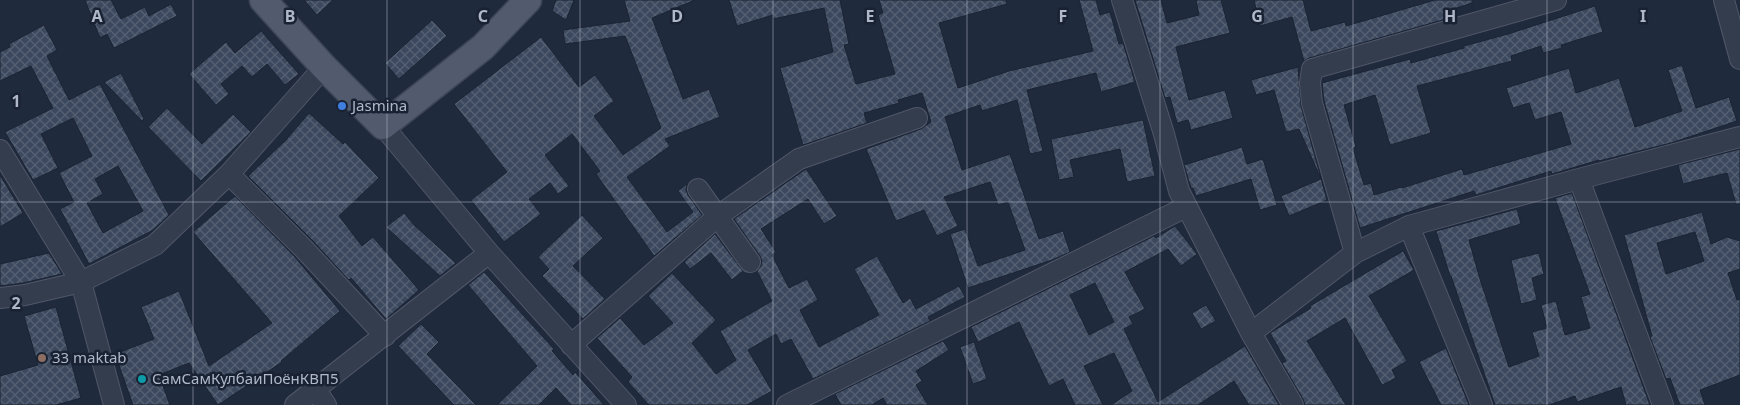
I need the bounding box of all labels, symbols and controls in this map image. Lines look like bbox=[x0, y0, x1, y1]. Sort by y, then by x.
text: A bbox=[91, 5, 103, 27]
text: B bbox=[285, 5, 295, 27]
text: C bbox=[478, 5, 488, 27]
text: D bbox=[671, 5, 683, 27]
text: E bbox=[866, 5, 875, 27]
text: F bbox=[1059, 5, 1067, 27]
text: G bbox=[1251, 5, 1263, 27]
text: H bbox=[1444, 5, 1456, 27]
text: I bbox=[1640, 5, 1646, 27]
text: 1 bbox=[11, 90, 21, 112]
place label: Jasmina bbox=[350, 95, 407, 115]
marker: Jasmina bbox=[336, 100, 348, 112]
text: 2 bbox=[11, 292, 21, 314]
place label: 33 maktab bbox=[52, 347, 127, 367]
marker: 33 maktab bbox=[36, 352, 48, 364]
place label: СамСамКулбаиПоёнКВП5 bbox=[152, 368, 339, 388]
marker: СамСамКулбаиПоёнКВП5 bbox=[136, 373, 148, 385]

